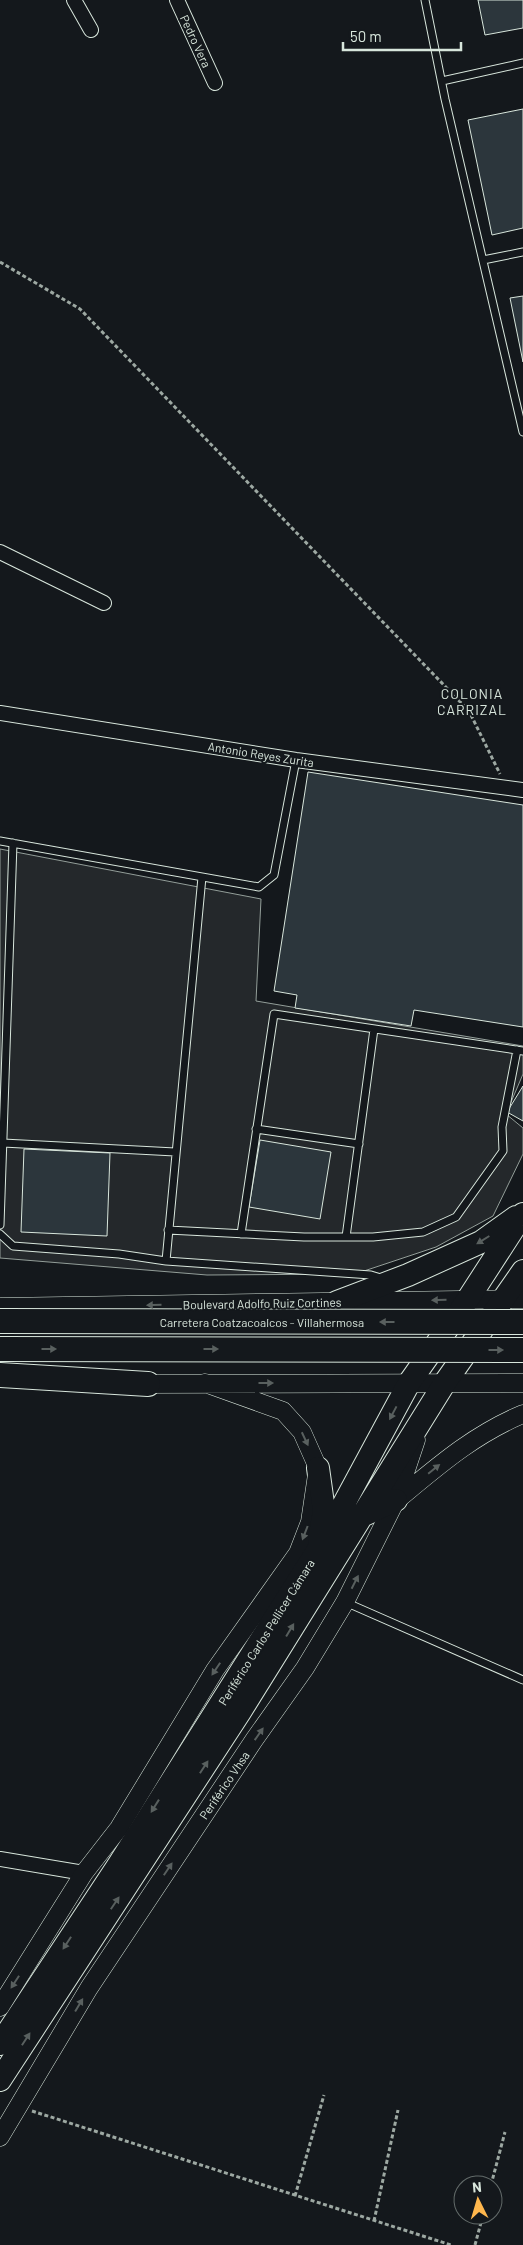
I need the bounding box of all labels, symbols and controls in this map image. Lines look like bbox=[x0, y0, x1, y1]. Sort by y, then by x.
street label: Pedro Vera bbox=[178, 12, 214, 70]
scale bar bbox=[343, 20, 460, 52]
text: 50 m bbox=[350, 27, 382, 45]
district label: COLONIA CARRIZAL bbox=[437, 685, 507, 718]
street label: Antonio Reyes Zurita bbox=[207, 739, 315, 769]
one-way arrow bbox=[476, 1235, 489, 1244]
street label: Boulevard Adolfo Ruiz Cortines bbox=[182, 1295, 342, 1311]
one-way arrow bbox=[431, 1296, 447, 1304]
one-way arrow bbox=[146, 1301, 162, 1309]
street label: Carretera Coatzacoalcos - Villahermosa bbox=[160, 1315, 364, 1329]
one-way arrow bbox=[379, 1318, 395, 1326]
one-way arrow bbox=[41, 1345, 57, 1353]
one-way arrow bbox=[203, 1346, 219, 1354]
one-way arrow bbox=[488, 1346, 504, 1354]
one-way arrow bbox=[259, 1379, 275, 1387]
one-way arrow bbox=[389, 1405, 397, 1420]
one-way arrow bbox=[301, 1432, 309, 1446]
one-way arrow bbox=[428, 1464, 440, 1475]
one-way arrow bbox=[301, 1526, 309, 1540]
street label: Periférico Carlos Pellicer Cámara bbox=[215, 1556, 317, 1708]
one-way arrow bbox=[351, 1575, 359, 1589]
one-way arrow bbox=[286, 1623, 295, 1636]
one-way arrow bbox=[212, 1662, 221, 1675]
one-way arrow bbox=[254, 1727, 264, 1741]
street label: Periférico Vhsa bbox=[196, 1748, 252, 1822]
one-way arrow bbox=[199, 1761, 209, 1774]
one-way arrow bbox=[151, 1800, 160, 1813]
one-way arrow bbox=[163, 1862, 173, 1876]
one-way arrow bbox=[110, 1896, 120, 1910]
one-way arrow bbox=[62, 1936, 72, 1949]
one-way arrow bbox=[10, 1975, 20, 1988]
one-way arrow bbox=[74, 1998, 83, 2011]
one-way arrow bbox=[22, 2033, 31, 2046]
north arrow bbox=[453, 2175, 503, 2225]
text: N bbox=[471, 2178, 482, 2195]

